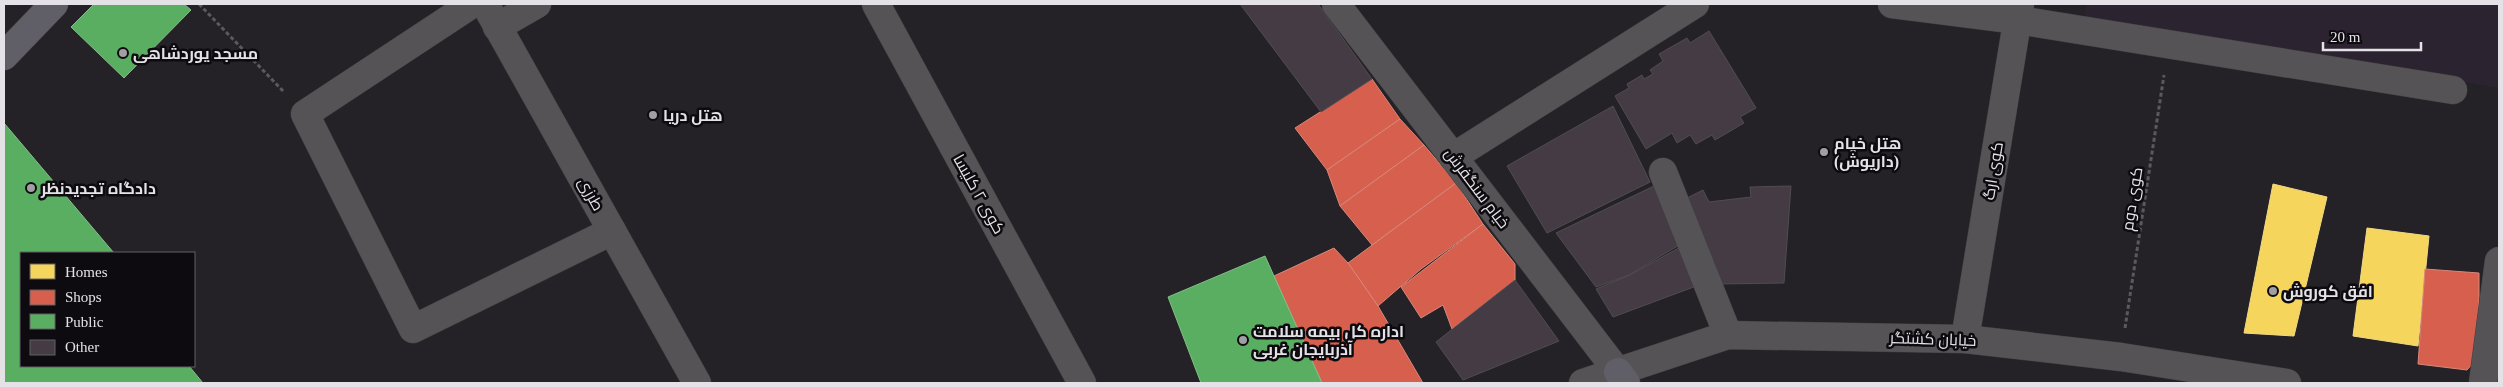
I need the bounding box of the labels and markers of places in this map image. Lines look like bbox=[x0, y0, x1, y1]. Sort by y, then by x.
place label: مسجد یوردشاهی bbox=[133, 45, 258, 63]
marker: مسجد یوردشاهی bbox=[117, 47, 129, 59]
place label: هتل دریا bbox=[663, 107, 723, 125]
marker: هتل دریا bbox=[647, 109, 659, 121]
place label: هتل خیام (داریوش) bbox=[1834, 135, 1901, 171]
marker: هتل خیام (داریوش) bbox=[1818, 146, 1830, 158]
place label: دادگاه تجدیدنظر bbox=[40, 180, 156, 198]
marker: دادگاه تجدیدنظر bbox=[25, 182, 37, 194]
place label: افق کوروش bbox=[2283, 283, 2373, 301]
marker: افق کوروش bbox=[2267, 285, 2279, 297]
place label: اداره کل بیمه سلامت آذربایجان غربی bbox=[1253, 323, 1404, 359]
marker: اداره کل بیمه سلامت آذربایجان غربی bbox=[1237, 334, 1249, 346]

